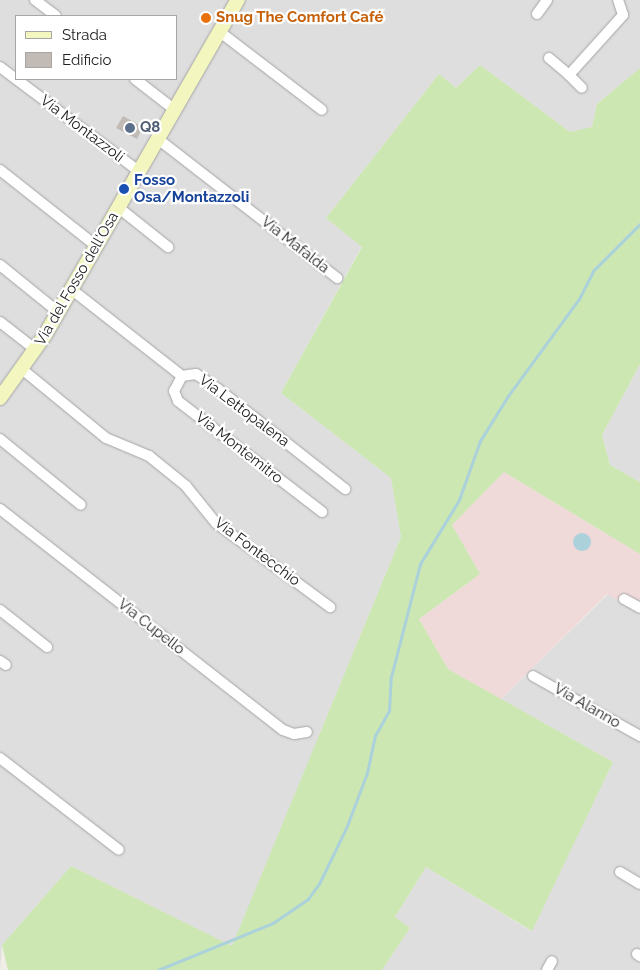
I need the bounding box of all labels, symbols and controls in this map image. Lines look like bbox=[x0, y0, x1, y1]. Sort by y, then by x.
place label: Snug The Comfort Café bbox=[216, 9, 384, 27]
marker: Snug The Comfort Café bbox=[200, 12, 212, 24]
legend bbox=[15, 15, 178, 80]
text: Strada bbox=[62, 26, 107, 44]
text: Edificio bbox=[62, 51, 112, 69]
street label: Via Montazzoli bbox=[37, 92, 127, 166]
place label: Q8 bbox=[140, 119, 160, 137]
marker: Q8 bbox=[124, 122, 136, 134]
place label: Fosso Osa/Montazzoli bbox=[134, 171, 249, 206]
marker: Fosso Osa/Montazzoli bbox=[118, 183, 130, 195]
street label: Via del Fosso dell'Osa bbox=[31, 209, 123, 349]
street label: Via Mafalda bbox=[257, 213, 333, 277]
street label: Via Lettopalena bbox=[195, 371, 293, 451]
street label: Via Montemitro bbox=[192, 408, 286, 488]
street label: Via Fontecchio bbox=[211, 514, 303, 590]
street label: Via Cupello bbox=[114, 595, 188, 659]
street label: Via Alanno bbox=[550, 680, 624, 732]

